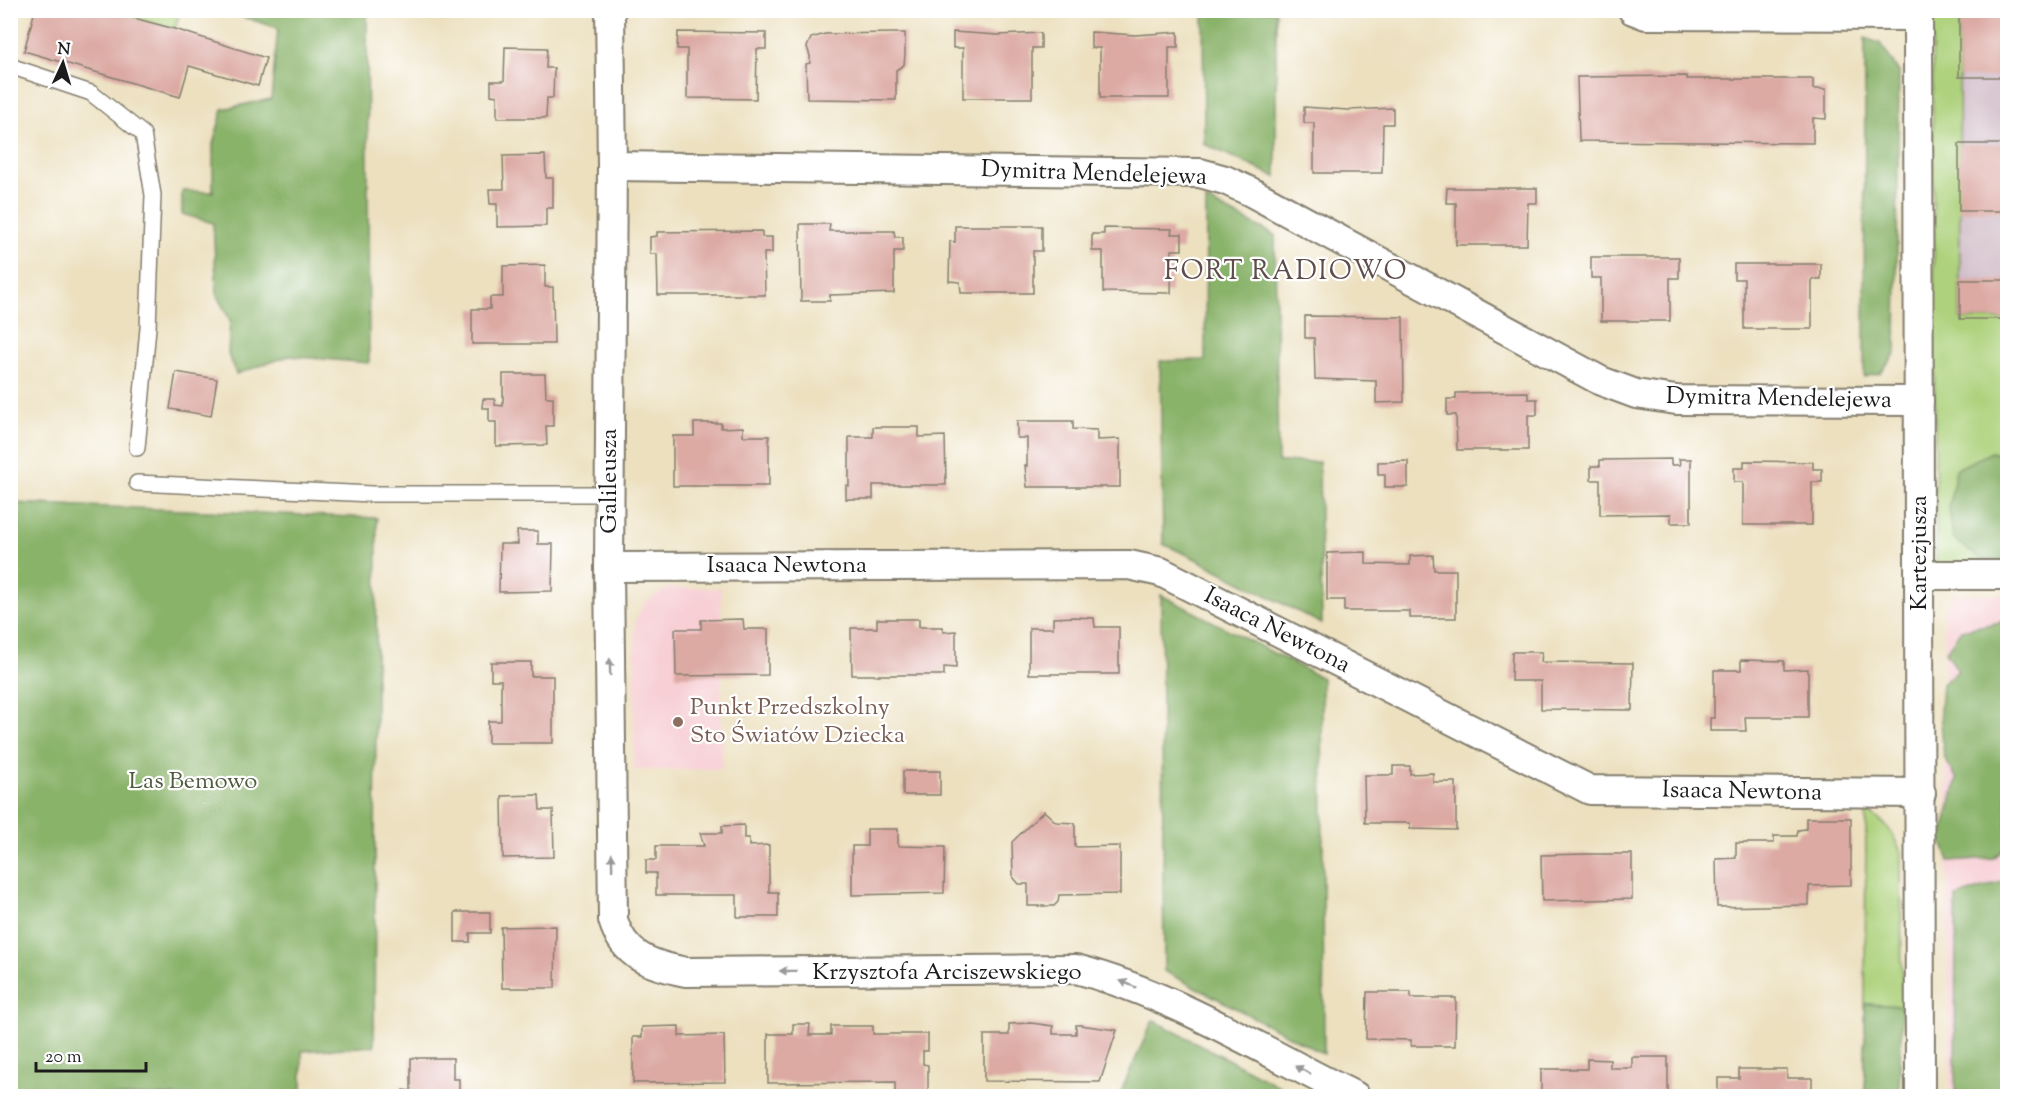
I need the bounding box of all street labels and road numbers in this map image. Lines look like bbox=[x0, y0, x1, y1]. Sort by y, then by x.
street label: Dymitra Mendelejewa bbox=[980, 153, 1208, 195]
street label: Dymitra Mendelejewa bbox=[1666, 380, 1892, 418]
street label: Galileusza bbox=[593, 428, 627, 534]
street label: Kartezjusza bbox=[1903, 495, 1937, 611]
street label: Isaaca Newtona bbox=[707, 549, 867, 583]
street label: Isaaca Newtona bbox=[1198, 579, 1356, 683]
street label: Isaaca Newtona bbox=[1662, 774, 1822, 810]
street label: Krzysztofa Arciszewskiego bbox=[812, 956, 1082, 990]

